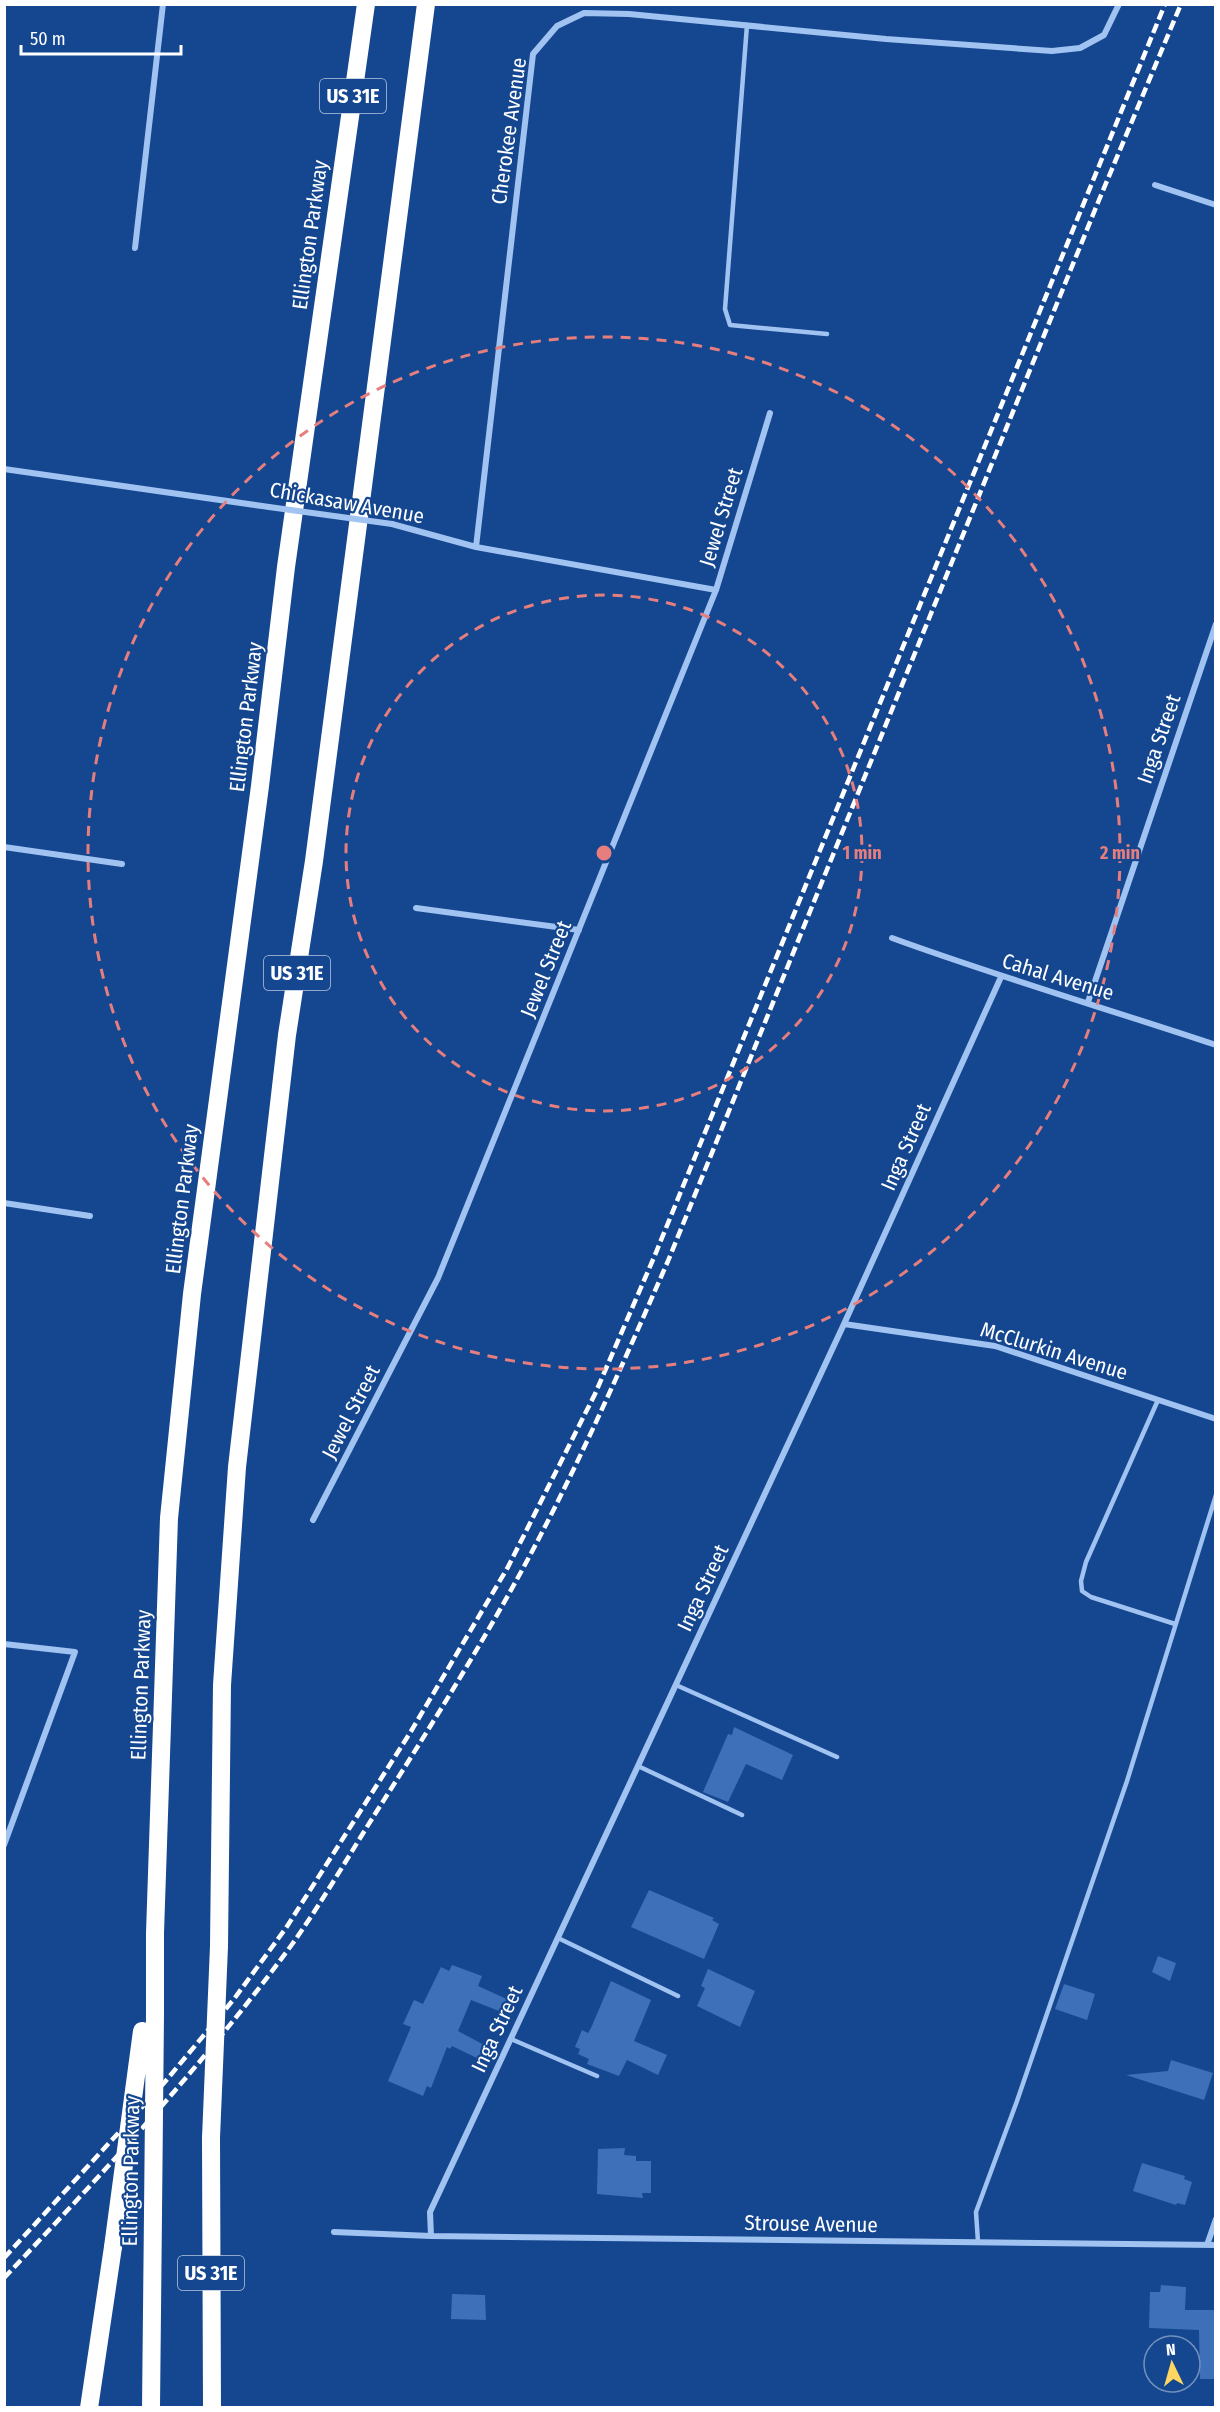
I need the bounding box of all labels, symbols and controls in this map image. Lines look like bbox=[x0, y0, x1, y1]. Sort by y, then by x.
scale bar bbox=[21, 18, 182, 56]
text: 50 m bbox=[30, 28, 66, 50]
street label: Cherokee Avenue bbox=[486, 56, 532, 206]
road number: US 31E bbox=[320, 79, 386, 113]
street label: Ellington Parkway bbox=[287, 158, 333, 311]
street label: Jewel Street bbox=[694, 464, 748, 570]
street label: Chickasaw Avenue bbox=[268, 477, 426, 529]
street label: Ellington Parkway bbox=[224, 640, 268, 793]
street label: Inga Street bbox=[1132, 691, 1186, 787]
text: 1 min bbox=[842, 842, 882, 864]
text: 2 min bbox=[1099, 842, 1140, 864]
centre of rings bbox=[594, 843, 614, 863]
street label: Jewel Street bbox=[515, 917, 577, 1021]
street label: Cahal Avenue bbox=[999, 948, 1117, 1006]
road number: US 31E bbox=[264, 956, 330, 990]
street label: Inga Street bbox=[875, 1099, 937, 1195]
street label: Ellington Parkway bbox=[160, 1122, 204, 1275]
street label: McClurkin Avenue bbox=[977, 1316, 1131, 1386]
street label: Jewel Street bbox=[316, 1360, 386, 1464]
street label: Inga Street bbox=[672, 1540, 734, 1636]
street label: Ellington Parkway bbox=[125, 1609, 157, 1761]
street label: Inga Street bbox=[466, 1981, 528, 2077]
street label: Ellington Parkway bbox=[117, 2095, 145, 2247]
street label: Strouse Avenue bbox=[744, 2210, 878, 2238]
road number: US 31E bbox=[178, 2256, 244, 2290]
north arrow bbox=[1142, 2334, 1202, 2394]
text: N bbox=[1165, 2340, 1176, 2359]

